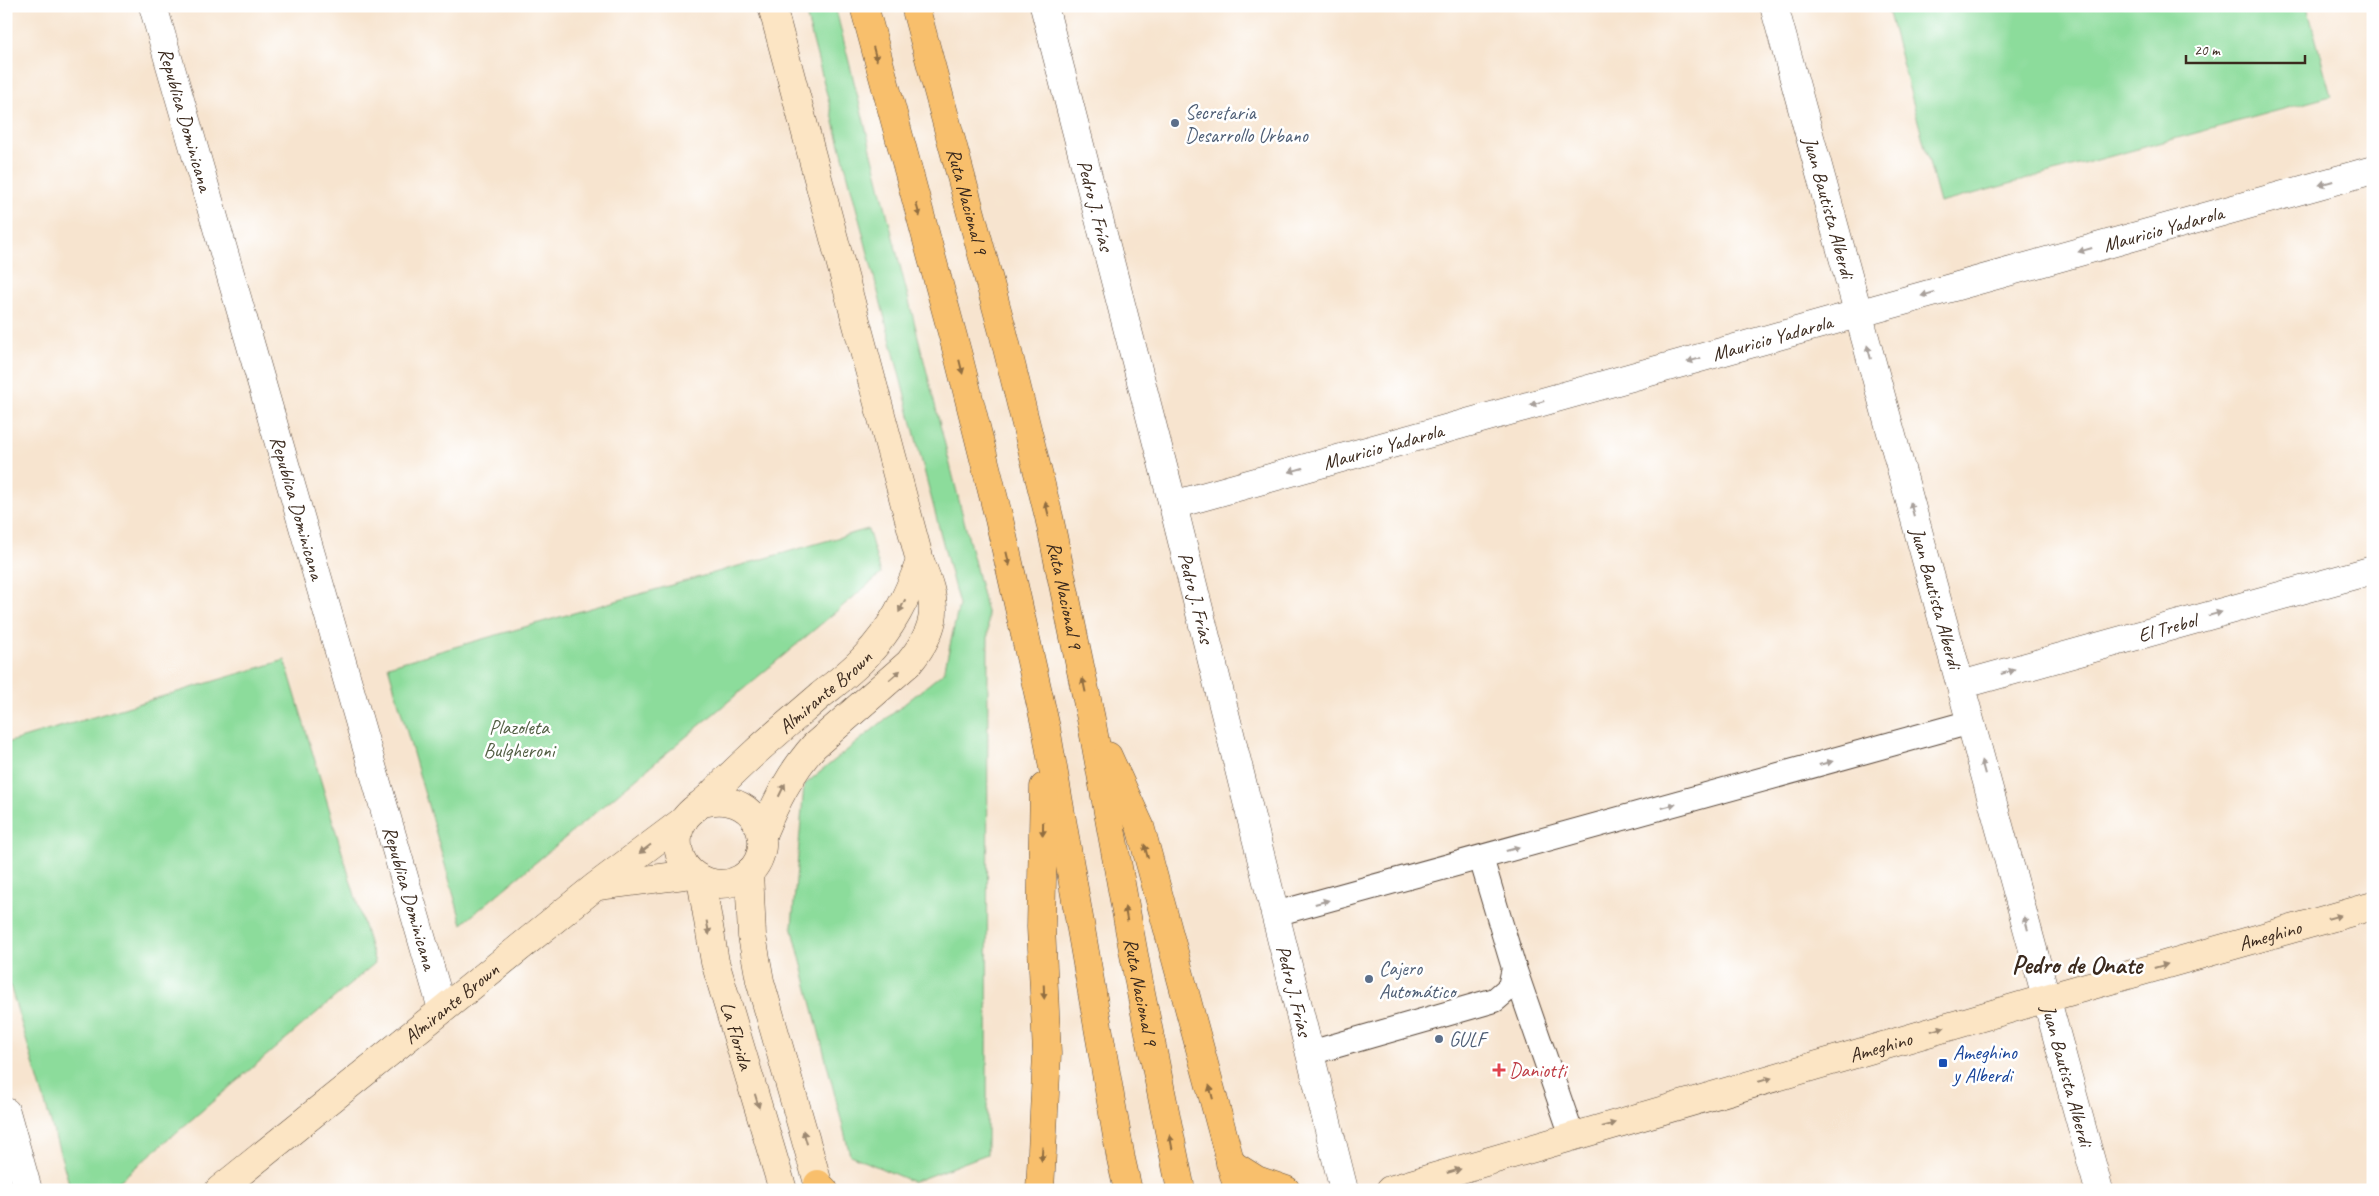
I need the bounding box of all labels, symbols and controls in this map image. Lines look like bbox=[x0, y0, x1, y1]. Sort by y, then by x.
scale bar bbox=[2186, 32, 2305, 64]
text: 20 m bbox=[2194, 41, 2221, 60]
street label: Republica Dominicana bbox=[153, 45, 218, 196]
one-way arrow bbox=[872, 46, 880, 61]
place label: Secretaria Desarrollo Urbano bbox=[1185, 100, 1309, 148]
marker: Secretaria Desarrollo Urbano bbox=[1169, 117, 1181, 129]
street label: Juan Bautista Alberdi bbox=[1797, 133, 1861, 283]
street label: Ruta Nacional 9 bbox=[941, 145, 994, 259]
street label: Pedro J. Frías bbox=[1071, 158, 1119, 256]
one-way arrow bbox=[2318, 180, 2333, 188]
street label: Mauricio Yadarola bbox=[2100, 200, 2228, 258]
one-way arrow bbox=[914, 203, 922, 218]
one-way arrow bbox=[2077, 247, 2092, 255]
one-way arrow bbox=[1921, 290, 1936, 298]
street label: Mauricio Yadarola bbox=[1709, 309, 1837, 367]
one-way arrow bbox=[1865, 344, 1873, 360]
one-way arrow bbox=[1686, 356, 1701, 364]
one-way arrow bbox=[957, 360, 965, 375]
one-way arrow bbox=[1530, 400, 1545, 408]
street label: Mauricio Yadarola bbox=[1320, 418, 1448, 476]
street label: Republica Dominicana bbox=[265, 433, 330, 584]
one-way arrow bbox=[1289, 467, 1304, 475]
one-way arrow bbox=[1908, 501, 1916, 516]
one-way arrow bbox=[1043, 502, 1051, 517]
street label: Juan Bautista Alberdi bbox=[1905, 524, 1968, 674]
street label: Ruta Nacional 9 bbox=[1041, 539, 1088, 653]
street label: Pedro J. Frías bbox=[1172, 550, 1220, 648]
one-way arrow bbox=[1004, 552, 1012, 567]
one-way arrow bbox=[898, 599, 906, 613]
street label: El Trebol bbox=[2135, 607, 2203, 648]
one-way arrow bbox=[2207, 610, 2222, 618]
street label: Almirante Brown bbox=[773, 645, 878, 739]
one-way arrow bbox=[2000, 668, 2015, 676]
one-way arrow bbox=[889, 670, 901, 681]
one-way arrow bbox=[1080, 678, 1088, 693]
park label: Plazoleta Bulgheroni bbox=[483, 715, 557, 763]
one-way arrow bbox=[1819, 758, 1834, 766]
one-way arrow bbox=[1979, 759, 1987, 774]
one-way arrow bbox=[778, 783, 786, 797]
one-way arrow bbox=[1662, 802, 1677, 810]
one-way arrow bbox=[1039, 822, 1047, 838]
street label: Republica Dominicana bbox=[377, 823, 442, 974]
one-way arrow bbox=[1142, 843, 1150, 858]
one-way arrow bbox=[639, 844, 652, 855]
one-way arrow bbox=[1505, 845, 1520, 853]
one-way arrow bbox=[1315, 897, 1330, 905]
one-way arrow bbox=[1122, 905, 1130, 921]
one-way arrow bbox=[2327, 913, 2342, 921]
street label: Ameghino bbox=[2236, 915, 2305, 956]
one-way arrow bbox=[2022, 916, 2030, 931]
one-way arrow bbox=[705, 920, 713, 936]
street label: Ruta Nacional 9 bbox=[1118, 936, 1164, 1050]
street label: Pedro J. Frías bbox=[1270, 943, 1318, 1041]
district label: Pedro de Onate bbox=[2012, 949, 2144, 981]
place label: Cajero Automático bbox=[1379, 956, 1457, 1004]
street label: Almirante Brown bbox=[399, 957, 505, 1049]
one-way arrow bbox=[2154, 961, 2169, 969]
marker: Cajero Automático bbox=[1363, 973, 1375, 985]
one-way arrow bbox=[1040, 984, 1048, 1000]
street label: La Florida bbox=[715, 999, 759, 1074]
street label: Juan Bautista Alberdi bbox=[2036, 1001, 2099, 1151]
one-way arrow bbox=[1931, 1025, 1946, 1033]
street label: Ameghino bbox=[1847, 1026, 1916, 1068]
place label: GULF bbox=[1449, 1027, 1489, 1052]
marker: GULF bbox=[1433, 1033, 1445, 1045]
place label: Ameghino y Alberdi bbox=[1952, 1040, 2018, 1088]
marker: Ameghino y Alberdi bbox=[1937, 1057, 1949, 1069]
place label: Daniotti bbox=[1509, 1058, 1568, 1083]
marker: Daniotti bbox=[1493, 1064, 1505, 1076]
one-way arrow bbox=[1758, 1075, 1773, 1083]
one-way arrow bbox=[1207, 1085, 1215, 1100]
one-way arrow bbox=[753, 1094, 761, 1109]
one-way arrow bbox=[1602, 1121, 1617, 1129]
one-way arrow bbox=[800, 1130, 808, 1145]
one-way arrow bbox=[1167, 1134, 1175, 1150]
one-way arrow bbox=[1038, 1146, 1046, 1162]
one-way arrow bbox=[1446, 1167, 1461, 1175]

